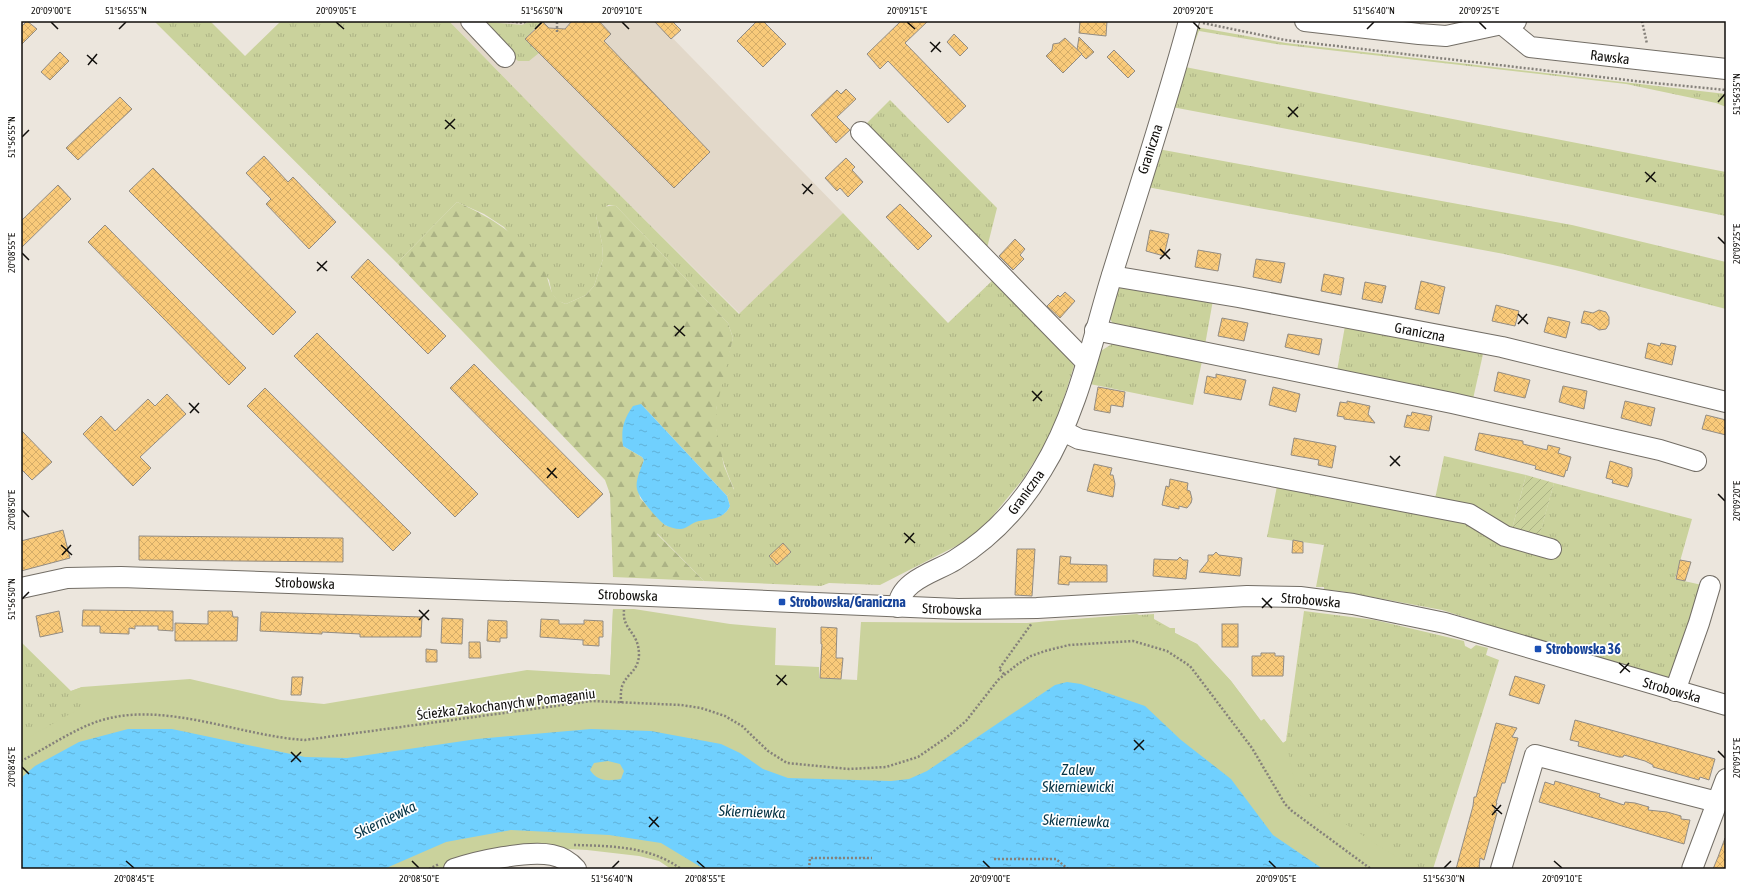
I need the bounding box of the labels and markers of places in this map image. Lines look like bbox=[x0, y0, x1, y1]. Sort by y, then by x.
place label: Strobowska/Graniczna bbox=[790, 594, 906, 610]
marker: Strobowska/Graniczna bbox=[777, 597, 787, 607]
place label: Strobowska 36 bbox=[1546, 641, 1621, 657]
marker: Strobowska 36 bbox=[1533, 644, 1543, 654]

